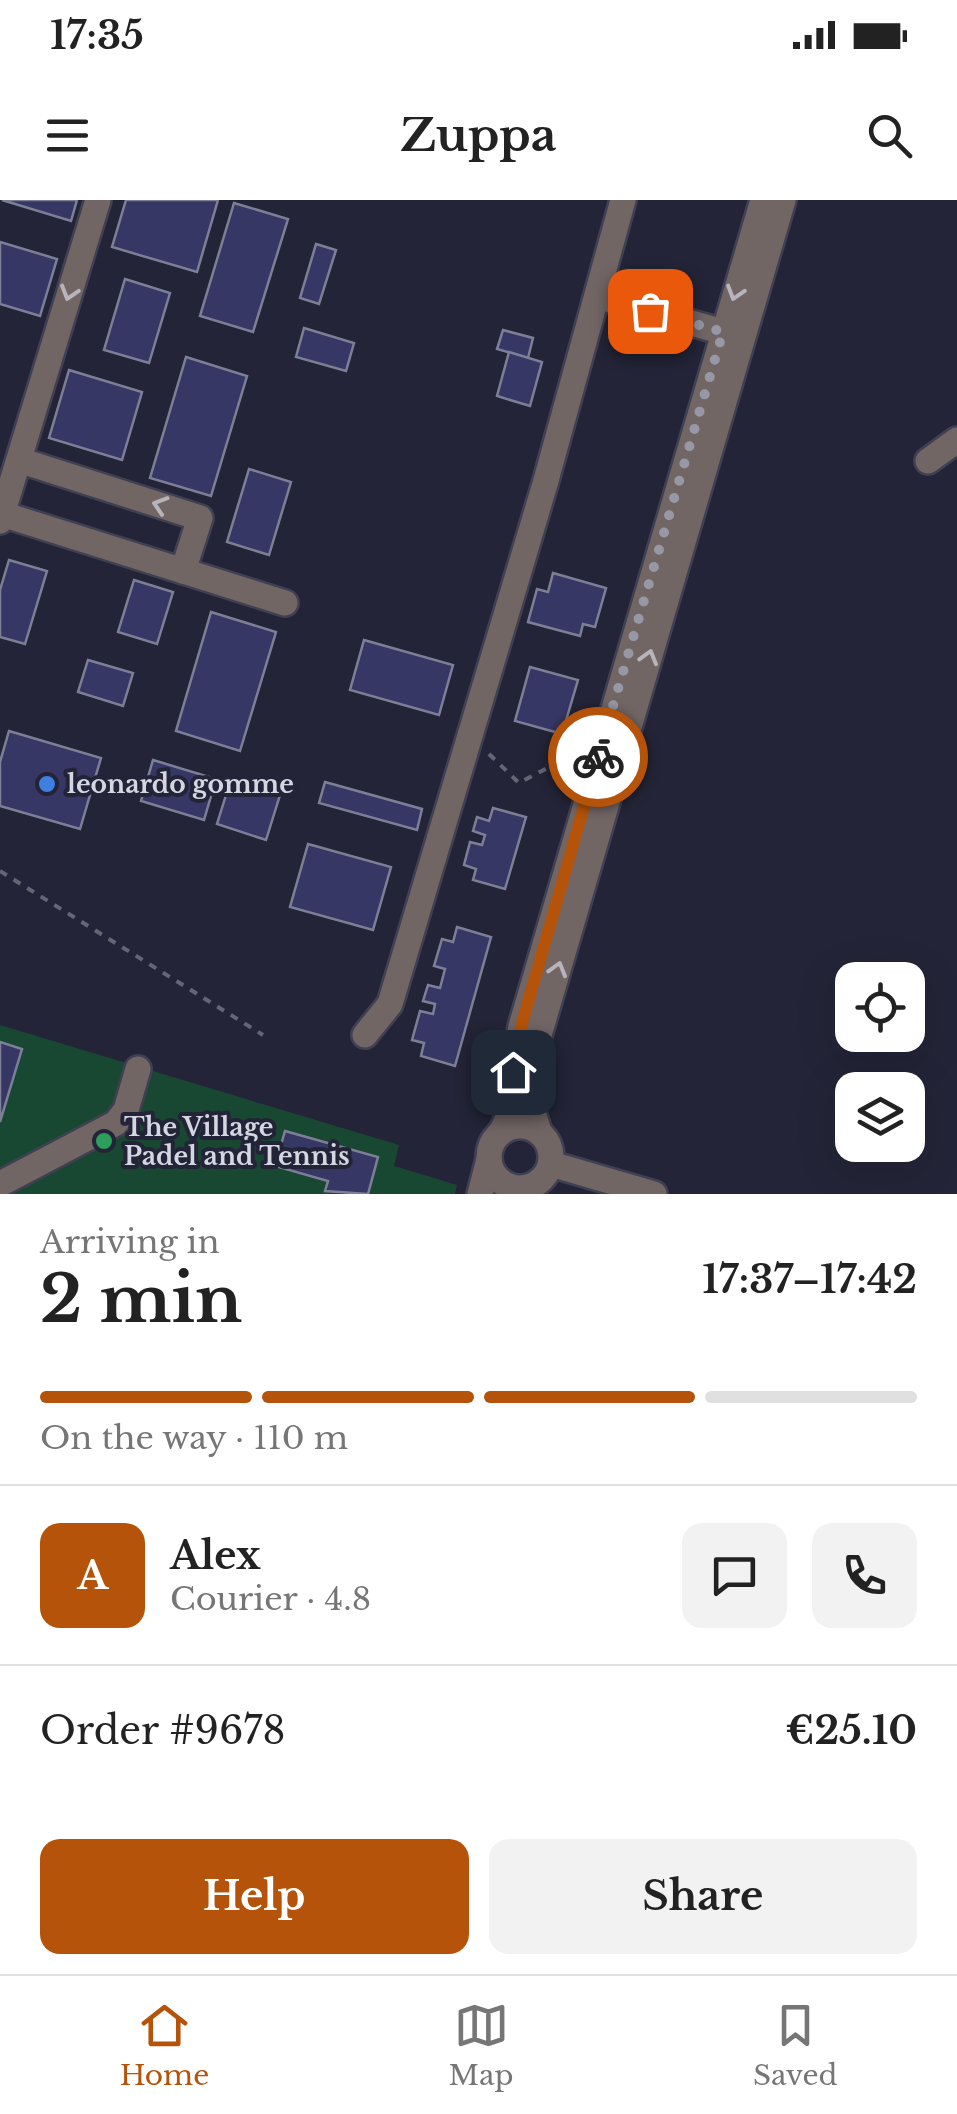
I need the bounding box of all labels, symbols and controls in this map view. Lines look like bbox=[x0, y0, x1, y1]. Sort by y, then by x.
text: 17:35 bbox=[50, 12, 144, 59]
text: Zuppa bbox=[401, 107, 556, 163]
icon: menu bbox=[40, 108, 95, 163]
icon: search bbox=[862, 108, 917, 163]
pin bbox=[608, 269, 693, 354]
one-way arrow bbox=[60, 284, 81, 301]
icon: bag bbox=[623, 284, 678, 339]
one-way arrow bbox=[726, 284, 747, 301]
one-way arrow bbox=[153, 497, 170, 517]
one-way arrow bbox=[637, 649, 658, 666]
courier bbox=[548, 707, 648, 807]
icon: bike bbox=[571, 730, 626, 785]
place label: leonardo gomme bbox=[67, 769, 294, 800]
marker: leonardo gomme bbox=[36, 773, 58, 795]
one-way arrow bbox=[546, 961, 567, 978]
map controls bbox=[835, 962, 925, 1162]
button: locate bbox=[835, 962, 925, 1052]
pin bbox=[471, 1030, 556, 1115]
icon: home bbox=[486, 1045, 541, 1100]
button: layers bbox=[835, 1072, 925, 1162]
place label: The Village Padel and Tennis bbox=[124, 1112, 350, 1172]
marker: The Village Padel and Tennis bbox=[93, 1130, 115, 1152]
text: Arriving in bbox=[40, 1222, 219, 1262]
text: 17:37–17:42 bbox=[702, 1256, 917, 1303]
text: 2 min bbox=[40, 1259, 242, 1340]
text: On the way · 110 m bbox=[40, 1418, 348, 1458]
button: chat bbox=[682, 1523, 787, 1628]
button: phone bbox=[812, 1523, 917, 1628]
text: Alex bbox=[170, 1532, 261, 1579]
text: A bbox=[77, 1552, 108, 1599]
text: Courier · 4.8 bbox=[170, 1579, 371, 1619]
text: Order #9678 bbox=[40, 1707, 285, 1754]
text: €25.10 bbox=[786, 1707, 917, 1754]
button: Help bbox=[40, 1839, 469, 1954]
button: Share bbox=[489, 1839, 917, 1954]
tab: Home bbox=[120, 1998, 209, 2093]
tab: Map bbox=[449, 1998, 514, 2093]
tab: Saved bbox=[753, 1998, 837, 2093]

